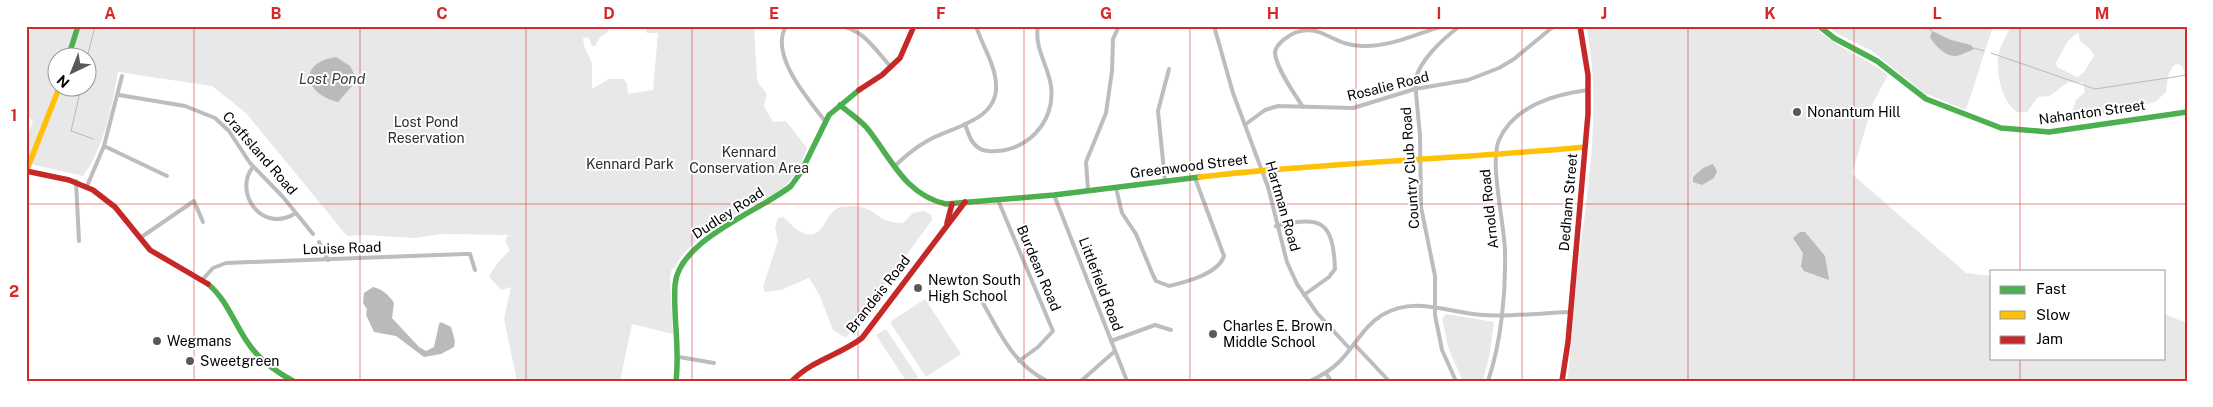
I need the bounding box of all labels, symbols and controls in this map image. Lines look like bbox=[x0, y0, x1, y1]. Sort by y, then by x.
text: A bbox=[104, 4, 116, 23]
text: B bbox=[271, 4, 282, 23]
text: C bbox=[436, 4, 448, 23]
text: D bbox=[603, 4, 615, 23]
text: E bbox=[769, 4, 779, 23]
text: F bbox=[936, 4, 946, 23]
text: G bbox=[1100, 4, 1112, 23]
text: H bbox=[1267, 4, 1279, 23]
text: I bbox=[1437, 4, 1441, 23]
text: J bbox=[1601, 4, 1607, 23]
text: K bbox=[1764, 4, 1776, 23]
text: L bbox=[1932, 4, 1942, 23]
text: M bbox=[2095, 4, 2109, 23]
north arrow bbox=[48, 48, 98, 98]
street label: Rosalie Road bbox=[1345, 68, 1431, 104]
water label: Lost Pond bbox=[299, 70, 366, 87]
text: N bbox=[54, 72, 73, 91]
street label: Nahanton Street bbox=[2038, 97, 2146, 127]
place label: Nonantum Hill bbox=[1807, 104, 1901, 120]
text: 1 bbox=[11, 106, 17, 125]
marker: Nonantum Hill bbox=[1791, 106, 1803, 118]
street label: Country Club Road bbox=[1398, 107, 1422, 229]
street label: Craftsland Road bbox=[220, 108, 300, 198]
park label: Lost Pond Reservation bbox=[387, 114, 465, 146]
park label: Kennard Conservation Area bbox=[689, 144, 809, 176]
street label: Greenwood Street bbox=[1129, 151, 1249, 181]
street label: Dedham Street bbox=[1556, 152, 1580, 252]
park label: Kennard Park bbox=[586, 156, 674, 172]
street label: Hartman Road bbox=[1262, 159, 1304, 253]
street label: Arnold Road bbox=[1477, 168, 1501, 250]
street label: Dudley Road bbox=[689, 184, 767, 242]
street label: Burdean Road bbox=[1014, 223, 1064, 313]
street label: Littlefield Road bbox=[1076, 235, 1126, 333]
street label: Louise Road bbox=[302, 239, 382, 257]
street label: Brandeis Road bbox=[843, 252, 913, 336]
legend bbox=[1990, 270, 2166, 360]
place label: Newton South High School bbox=[928, 272, 1021, 304]
text: Fast bbox=[2036, 280, 2066, 297]
text: 2 bbox=[9, 282, 19, 301]
marker: Newton South High School bbox=[912, 282, 924, 294]
text: Slow bbox=[2036, 306, 2071, 323]
place label: Charles E. Brown Middle School bbox=[1223, 318, 1332, 350]
marker: Charles E. Brown Middle School bbox=[1207, 328, 1219, 340]
text: Jam bbox=[2036, 330, 2063, 347]
place label: Wegmans bbox=[167, 333, 231, 349]
marker: Wegmans bbox=[151, 335, 163, 347]
place label: Sweetgreen bbox=[200, 353, 279, 369]
marker: Sweetgreen bbox=[184, 355, 196, 367]

